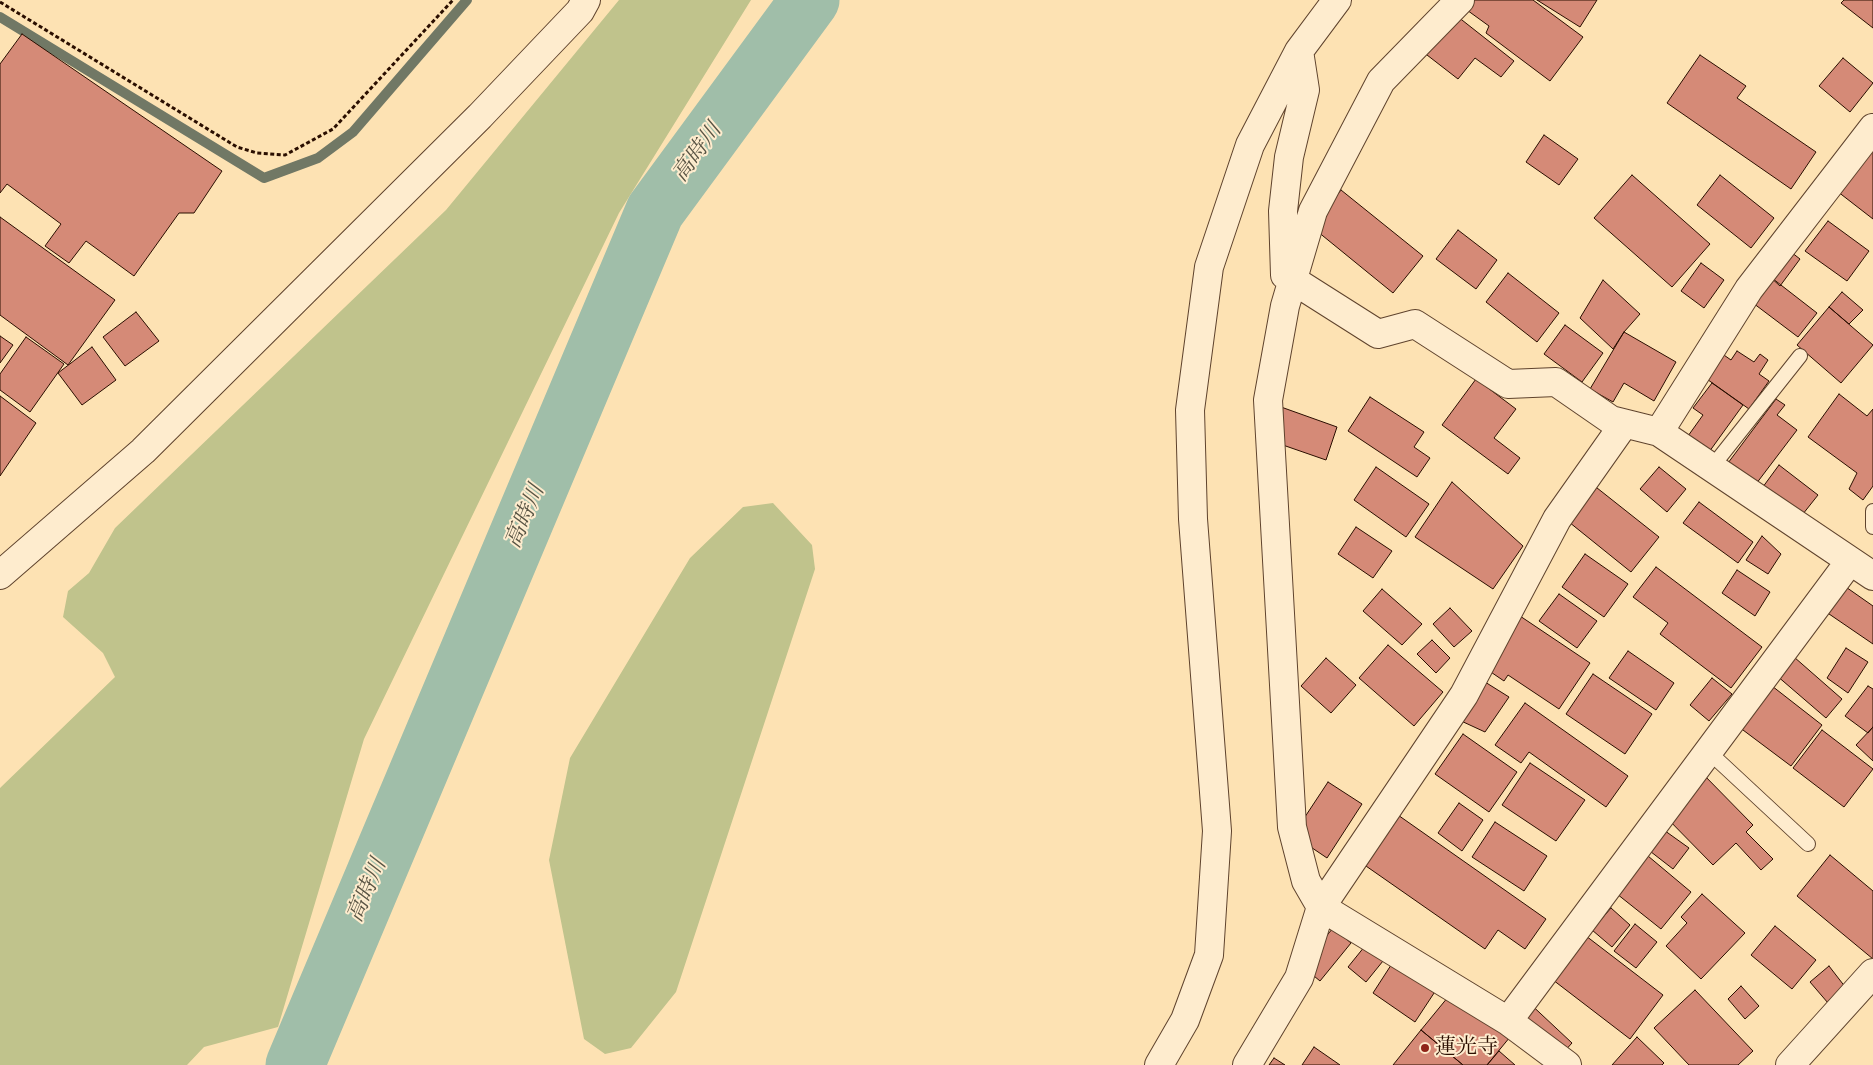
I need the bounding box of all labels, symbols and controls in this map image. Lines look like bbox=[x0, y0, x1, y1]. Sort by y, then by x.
water label: 高時川 bbox=[668, 119, 728, 187]
water label: 高時川 bbox=[501, 481, 551, 553]
water label: 高時川 bbox=[343, 855, 393, 927]
place label: 蓮光寺 bbox=[1435, 1035, 1498, 1061]
marker: 蓮光寺 bbox=[1419, 1042, 1431, 1054]

